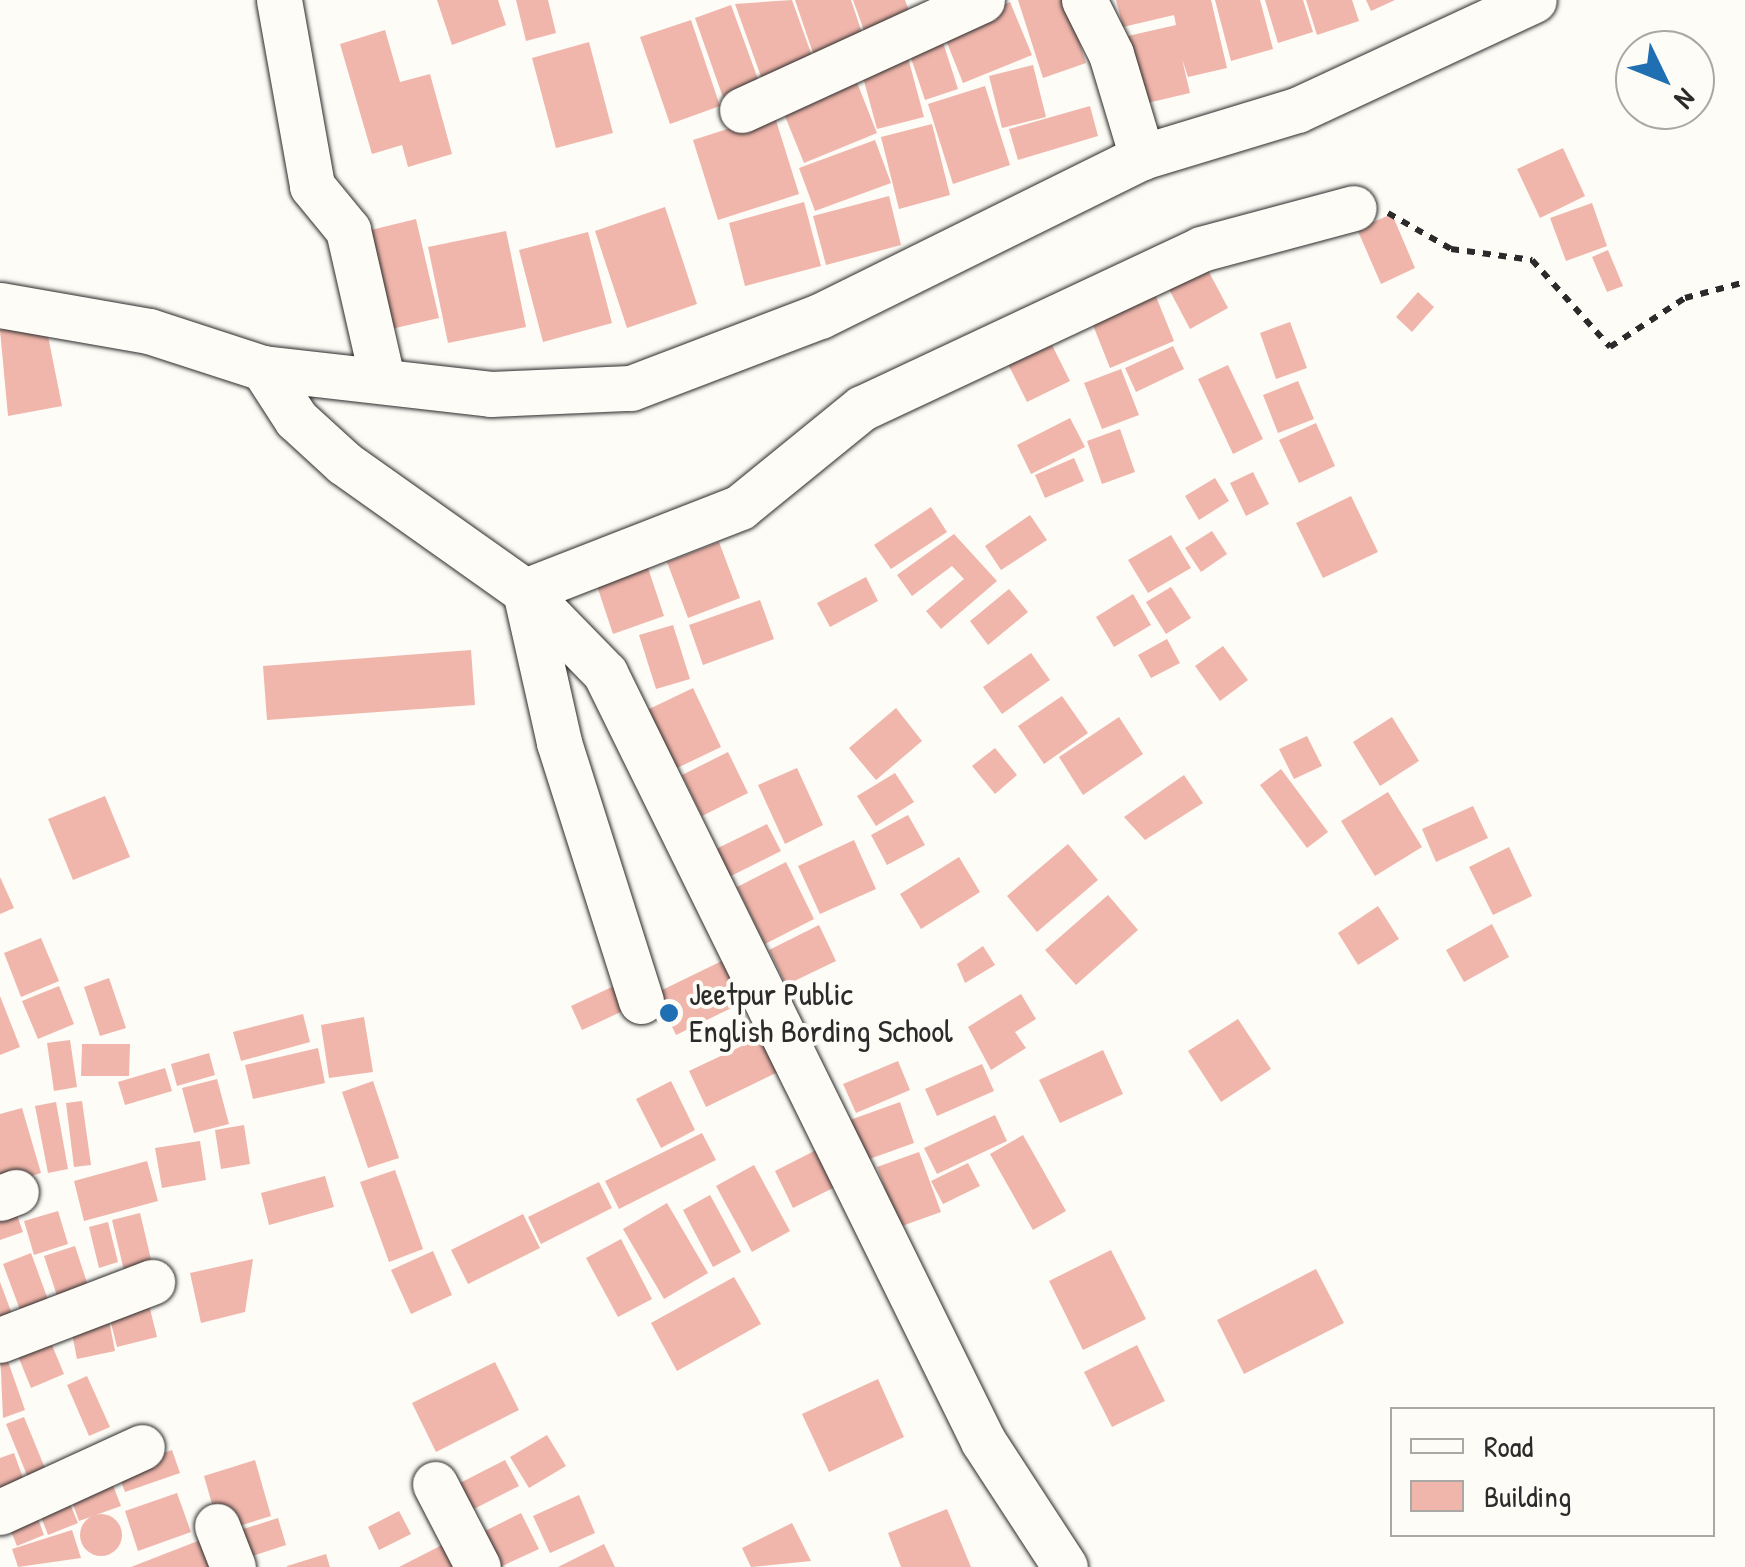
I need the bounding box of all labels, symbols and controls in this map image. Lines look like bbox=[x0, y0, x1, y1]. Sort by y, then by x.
north arrow bbox=[1615, 30, 1715, 130]
text: N bbox=[1666, 81, 1704, 118]
place label: Jeetpur Public English Bording School bbox=[689, 976, 953, 1051]
marker: Jeetpur Public English Bording School bbox=[658, 1002, 680, 1024]
legend bbox=[1390, 1407, 1715, 1537]
text: Road bbox=[1484, 1426, 1533, 1466]
text: Building bbox=[1484, 1476, 1571, 1516]

